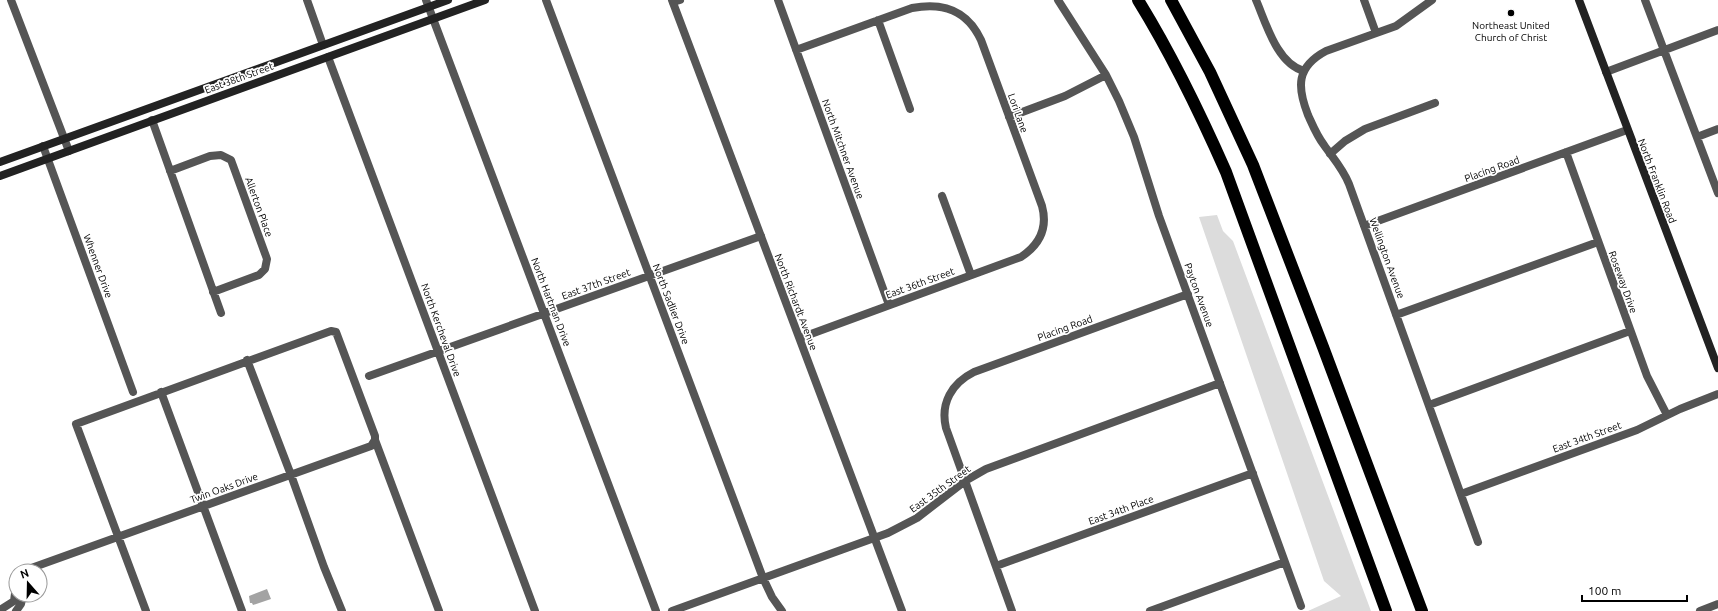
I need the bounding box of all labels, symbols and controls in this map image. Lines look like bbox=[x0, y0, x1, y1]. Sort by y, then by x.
marker: Northeast United Church of Christ bbox=[1506, 8, 1516, 18]
place label: Northeast United Church of Christ bbox=[1472, 20, 1550, 43]
street label: East 38th Street bbox=[203, 60, 275, 96]
street label: Lori Lane bbox=[1006, 92, 1030, 134]
street label: North Mitchner Avenue bbox=[820, 98, 866, 200]
street label: North Franklin Road bbox=[1636, 137, 1678, 225]
street label: Placing Road bbox=[1463, 154, 1521, 184]
street label: Allerton Place bbox=[243, 176, 275, 238]
street label: Wellington Avenue bbox=[1367, 216, 1407, 300]
street label: Whenner Drive bbox=[81, 233, 115, 299]
street label: Roseway Drive bbox=[1607, 249, 1639, 315]
street label: North Richardt Avenue bbox=[773, 252, 819, 352]
street label: North Hartman Drive bbox=[529, 256, 573, 348]
street label: Payton Avenue bbox=[1182, 261, 1216, 329]
street label: North Sadlier Drive bbox=[651, 262, 691, 346]
street label: East 36th Street bbox=[884, 265, 956, 301]
street label: East 37th Street bbox=[560, 266, 632, 302]
street label: North Kercheval Drive bbox=[419, 282, 463, 378]
street label: Placing Road bbox=[1036, 313, 1094, 343]
street label: East 34th Street bbox=[1551, 419, 1623, 455]
street label: East 35th Street bbox=[907, 463, 973, 515]
street label: Twin Oaks Drive bbox=[189, 471, 259, 505]
street label: East 34th Place bbox=[1087, 493, 1155, 527]
north arrow bbox=[8, 563, 48, 603]
text: N bbox=[19, 567, 30, 581]
scale bar bbox=[1582, 577, 1687, 603]
text: 100 m bbox=[1588, 584, 1621, 597]

